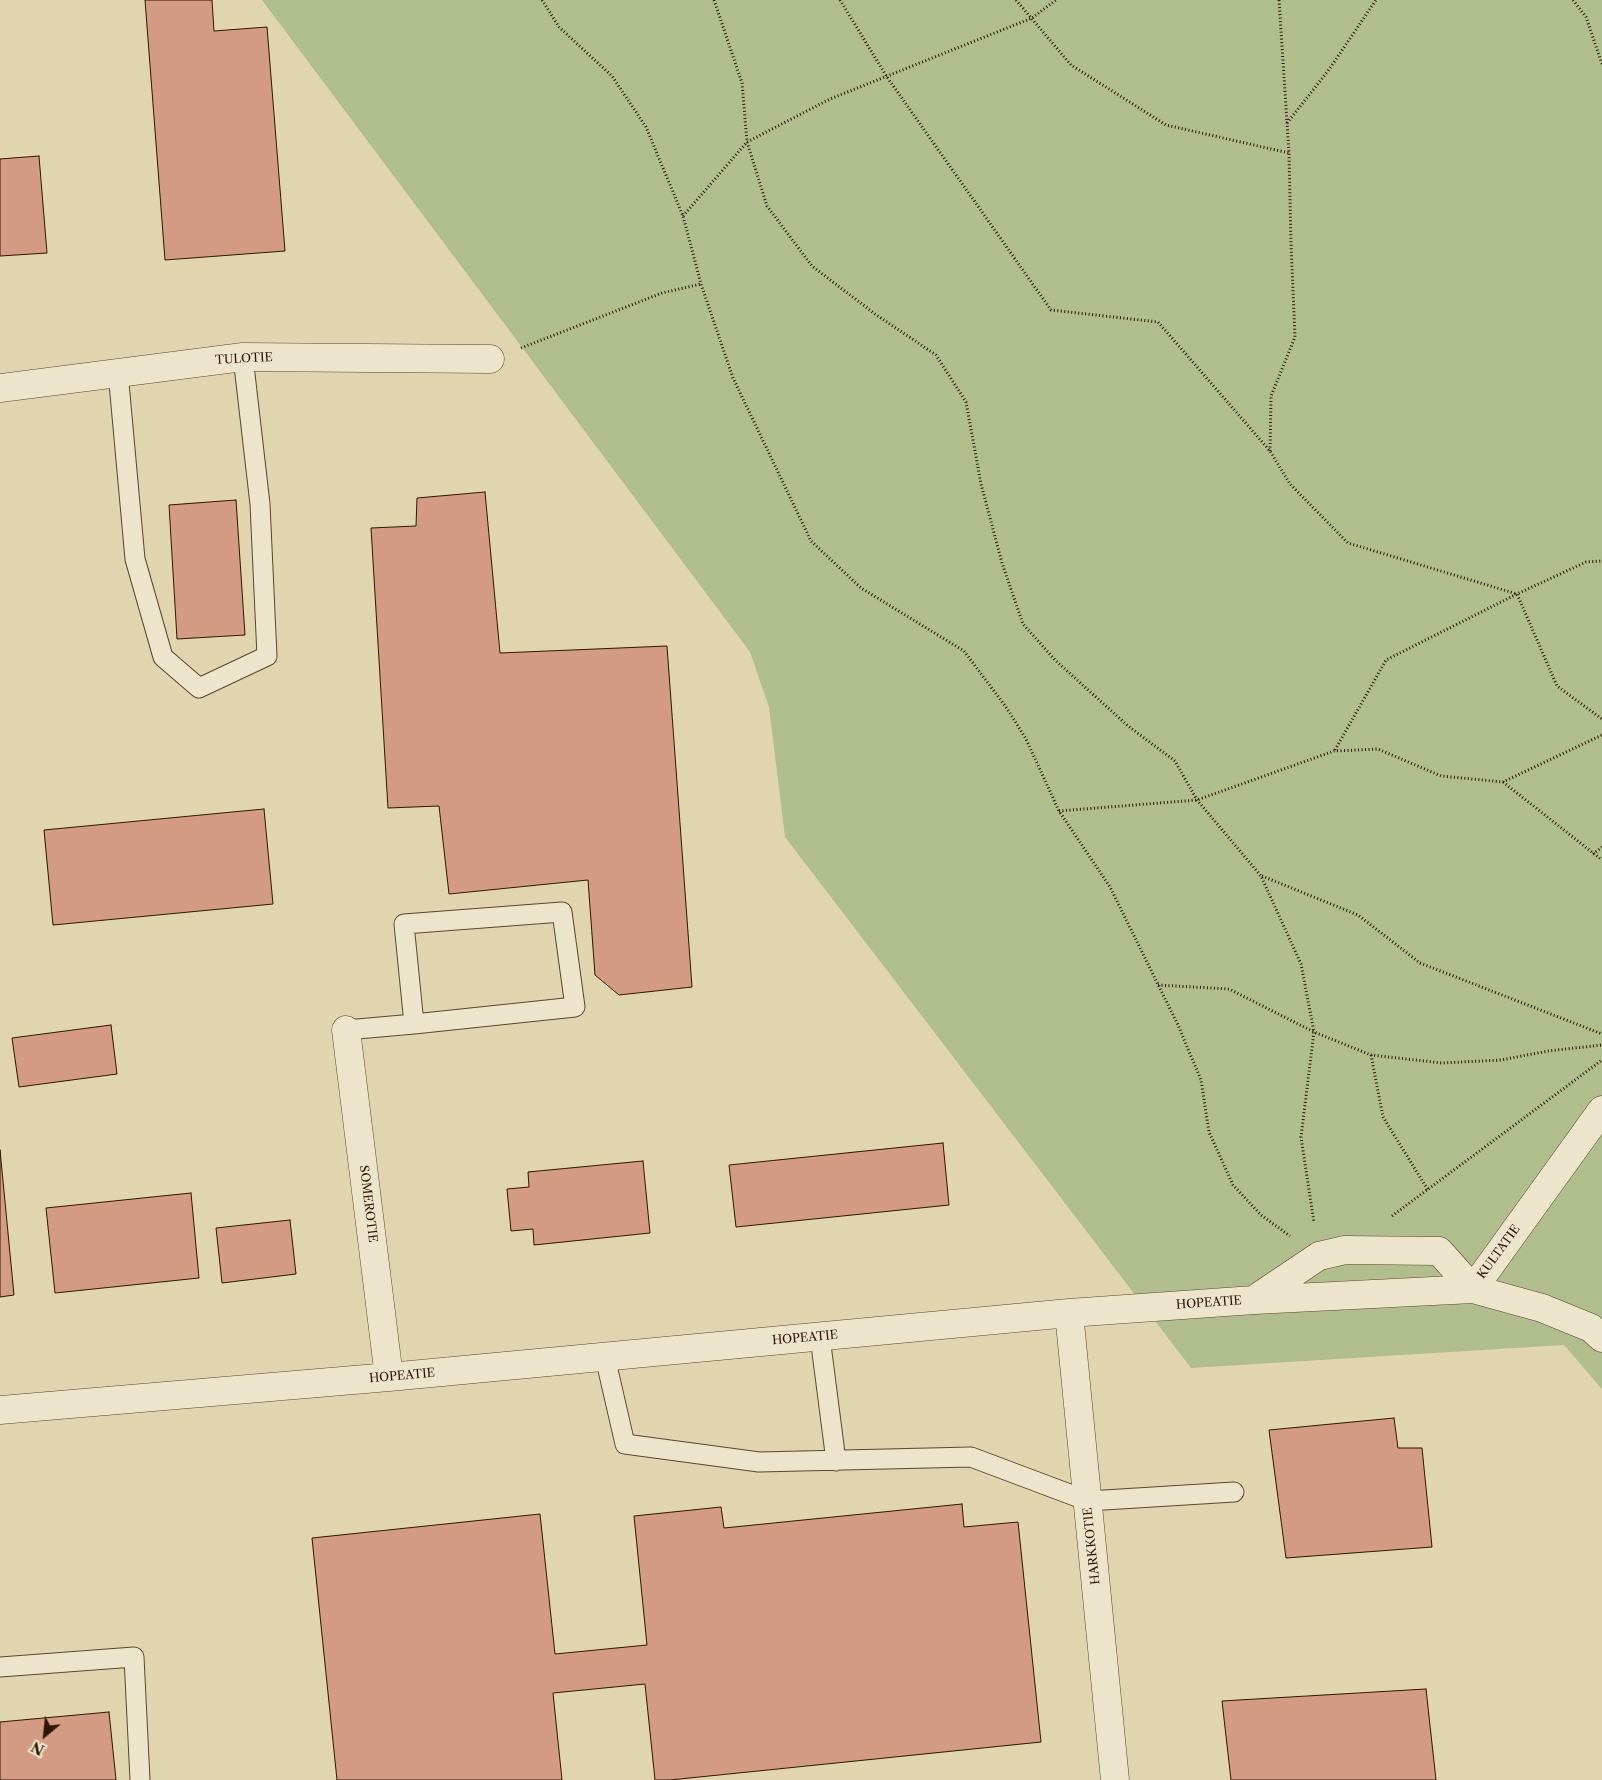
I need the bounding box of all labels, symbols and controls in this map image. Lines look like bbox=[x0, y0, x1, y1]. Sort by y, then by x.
street label: TULOTIE bbox=[215, 350, 273, 368]
street label: SOMEROTIE bbox=[356, 1164, 380, 1244]
street label: KULTATIE bbox=[1475, 1222, 1523, 1282]
street label: HOPEATIE bbox=[1176, 1294, 1242, 1312]
street label: HOPEATIE bbox=[772, 1328, 838, 1348]
street label: HOPEATIE bbox=[369, 1366, 435, 1386]
street label: HARKKOTIE bbox=[1081, 1507, 1103, 1585]
north arrow bbox=[20, 1710, 70, 1760]
text: N bbox=[28, 1737, 48, 1759]

